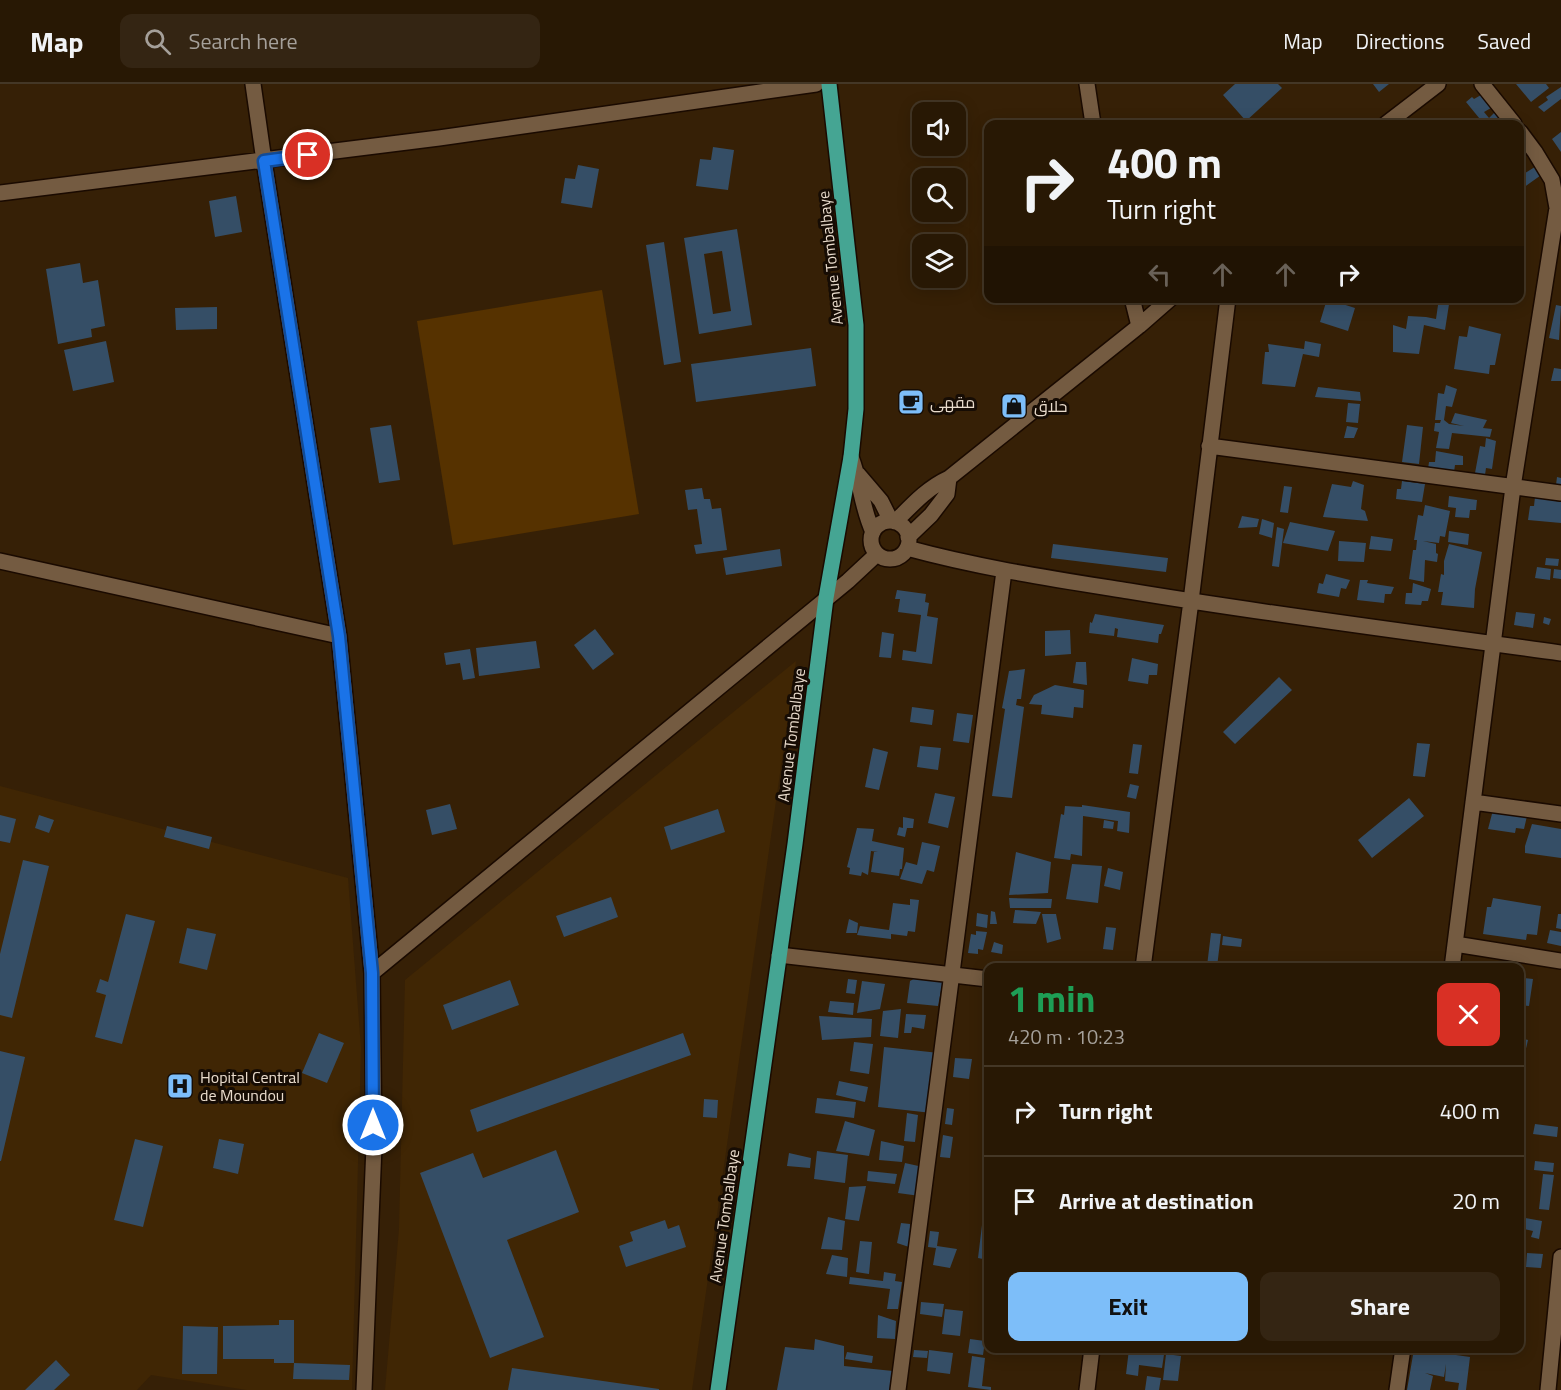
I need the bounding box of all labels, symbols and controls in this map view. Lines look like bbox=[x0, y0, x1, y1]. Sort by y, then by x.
search box bbox=[120, 14, 540, 68]
text: Map bbox=[30, 20, 84, 63]
text: Search here bbox=[189, 24, 298, 58]
icon: search bbox=[141, 25, 174, 58]
text: Map bbox=[1283, 25, 1323, 57]
text: Directions bbox=[1356, 25, 1445, 57]
text: Saved bbox=[1478, 25, 1531, 57]
map controls bbox=[912, 102, 966, 288]
button: sound bbox=[912, 102, 966, 156]
pin bbox=[282, 129, 333, 180]
text: 400 m bbox=[1107, 130, 1222, 194]
icon: arrive bbox=[291, 138, 324, 171]
icon: right bbox=[1008, 144, 1086, 222]
button: search bbox=[912, 168, 966, 222]
text: Turn right bbox=[1107, 188, 1216, 229]
street label: Avenue Tombalbaye bbox=[811, 190, 849, 326]
button: layers bbox=[912, 234, 966, 288]
icon: left bbox=[1143, 258, 1176, 291]
icon: ahead bbox=[1206, 258, 1239, 291]
icon: ahead bbox=[1269, 258, 1302, 291]
icon: right bbox=[1332, 258, 1365, 291]
cafe icon: مقهى bbox=[896, 387, 926, 417]
place label: مقهى bbox=[930, 390, 975, 414]
shop icon: حلاق bbox=[999, 391, 1029, 421]
place label: حلاق bbox=[1034, 394, 1067, 418]
street label: Avenue Tombalbaye bbox=[771, 667, 811, 803]
text: 1 min bbox=[1008, 971, 1095, 1026]
button: close bbox=[1437, 983, 1500, 1046]
text: 420 m · 10:23 bbox=[1008, 1021, 1125, 1052]
place label: Hopital Central de Moundou bbox=[200, 1065, 300, 1107]
hospital icon: Hopital Central de Moundou bbox=[165, 1071, 195, 1101]
position arrow bbox=[341, 1093, 405, 1157]
text: Turn right bbox=[1059, 1094, 1153, 1128]
text: 400 m bbox=[1440, 1094, 1500, 1128]
icon: right bbox=[1008, 1095, 1041, 1128]
street label: Avenue Tombalbaye bbox=[703, 1148, 745, 1284]
text: Arrive at destination bbox=[1059, 1184, 1254, 1218]
text: 20 m bbox=[1452, 1184, 1500, 1218]
icon: arrive bbox=[1008, 1185, 1041, 1218]
button: Exit bbox=[1008, 1272, 1248, 1341]
button: Share bbox=[1260, 1272, 1500, 1341]

